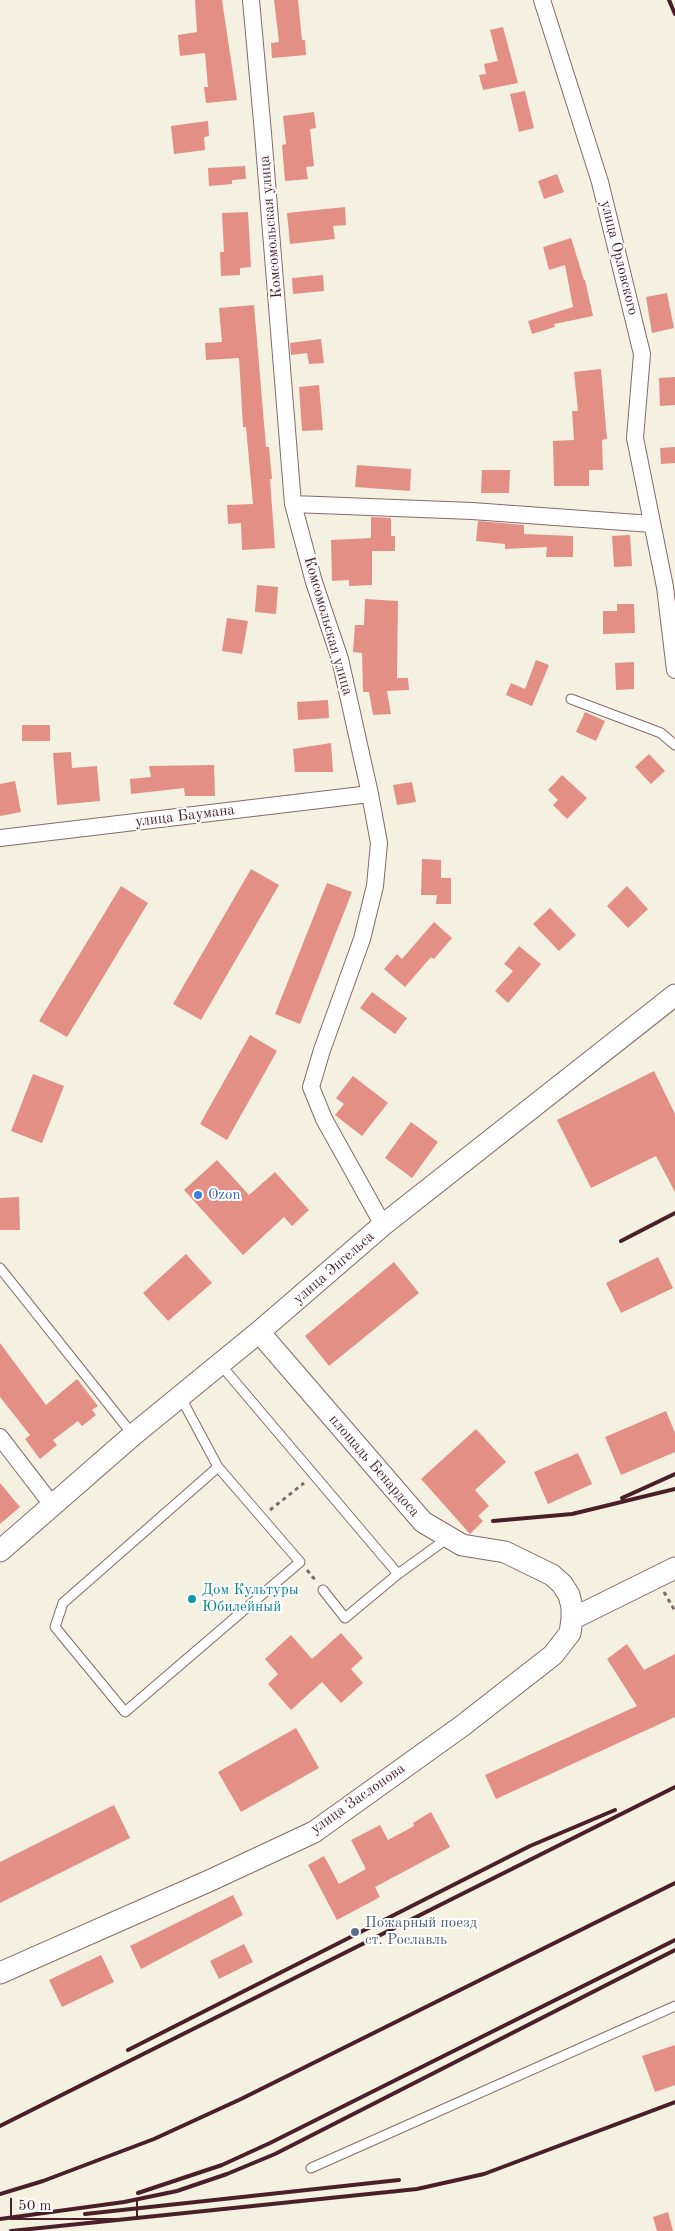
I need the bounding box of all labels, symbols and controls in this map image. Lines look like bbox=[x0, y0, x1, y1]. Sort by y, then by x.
street label: Комсомольская улица bbox=[256, 155, 286, 299]
street label: улица Орловского bbox=[596, 199, 642, 317]
street label: Комсомольская улица bbox=[300, 555, 356, 697]
street label: улица Баумана bbox=[134, 801, 236, 831]
place label: Ozon bbox=[208, 1186, 241, 1204]
marker: Ozon bbox=[192, 1189, 204, 1201]
street label: улица Энгельса bbox=[290, 1228, 378, 1308]
street label: площадь Бенардоса bbox=[325, 1411, 423, 1521]
place label: Дом Культуры Юбилейный bbox=[202, 1581, 299, 1616]
marker: Дом Культуры Юбилейный bbox=[186, 1593, 198, 1605]
street label: улица Заслонова bbox=[307, 1760, 409, 1838]
place label: Пожарный поезд ст. Рославль bbox=[365, 1914, 477, 1949]
marker: Пожарный поезд ст. Рославль bbox=[349, 1926, 361, 1938]
scale bar bbox=[12, 2188, 140, 2220]
text: 50 m bbox=[18, 2199, 52, 2214]

